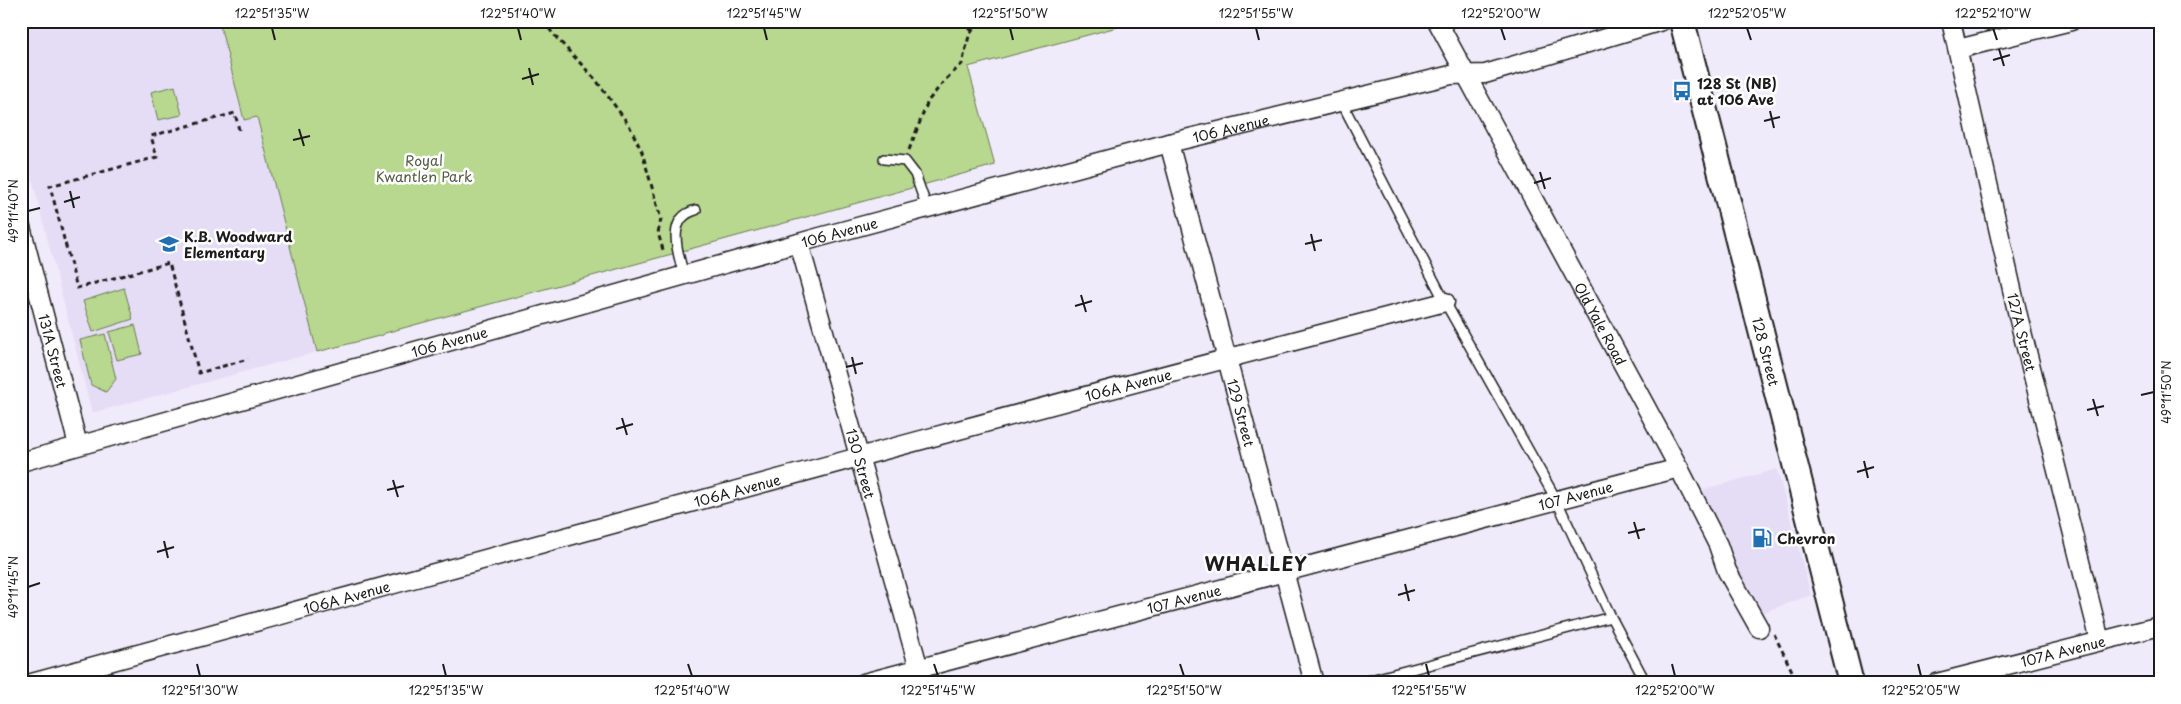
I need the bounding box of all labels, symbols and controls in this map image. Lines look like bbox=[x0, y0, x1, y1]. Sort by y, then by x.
text: 122°51'35"W bbox=[235, 4, 310, 22]
text: 122°51'40"W bbox=[480, 4, 557, 22]
text: 122°51'45"W bbox=[727, 4, 802, 22]
text: 122°51'50"W bbox=[972, 4, 1048, 22]
text: 122°51'55"W bbox=[1219, 4, 1294, 22]
text: 122°52'00"W bbox=[1461, 4, 1541, 22]
text: 122°52'05"W bbox=[1708, 4, 1787, 22]
text: 122°52'10"W bbox=[1955, 4, 2032, 22]
place label: 128 St (NB) at 106 Ave bbox=[1697, 73, 1777, 110]
bus stop icon: 128 St (NB) at 106 Ave bbox=[1671, 80, 1693, 102]
street label: 106 Avenue bbox=[1190, 109, 1272, 147]
park label: Royal Kwantlen Park bbox=[375, 150, 473, 187]
text: 49°11'40"N bbox=[4, 179, 22, 243]
street label: 106 Avenue bbox=[799, 211, 880, 252]
place label: K.B. Woodward Elementary bbox=[184, 226, 293, 263]
school or university icon: K.B. Woodward Elementary bbox=[158, 233, 180, 255]
street label: Old Yale Road bbox=[1570, 278, 1632, 369]
street label: 127A Street bbox=[2003, 291, 2042, 374]
street label: 131A Street bbox=[34, 312, 73, 390]
street label: 128 Street bbox=[1747, 315, 1785, 389]
street label: 106 Avenue bbox=[409, 321, 490, 362]
text: 49°11'50"N bbox=[2157, 360, 2175, 424]
street label: 106A Avenue bbox=[1082, 363, 1174, 406]
street label: 129 Street bbox=[1222, 376, 1260, 449]
street label: 130 Street bbox=[841, 426, 881, 501]
street label: 106A Avenue bbox=[691, 468, 783, 512]
street label: 107 Avenue bbox=[1536, 475, 1615, 515]
fuel station icon: Chevron bbox=[1751, 527, 1773, 549]
place label: Chevron bbox=[1777, 528, 1835, 549]
district label: WHALLEY bbox=[1204, 549, 1308, 577]
text: 49°11'45"N bbox=[4, 556, 22, 618]
street label: 106A Avenue bbox=[301, 575, 393, 619]
street label: 107 Avenue bbox=[1145, 579, 1224, 618]
street label: 107A Avenue bbox=[2018, 630, 2108, 672]
text: 122°51'30"W bbox=[162, 681, 239, 699]
text: 122°51'35"W bbox=[409, 681, 484, 699]
text: 122°51'40"W bbox=[654, 681, 731, 699]
text: 122°51'45"W bbox=[901, 681, 976, 699]
text: 122°51'50"W bbox=[1146, 681, 1222, 699]
text: 122°51'55"W bbox=[1392, 681, 1467, 699]
text: 122°52'00"W bbox=[1635, 681, 1715, 699]
text: 122°52'05"W bbox=[1882, 681, 1961, 699]

